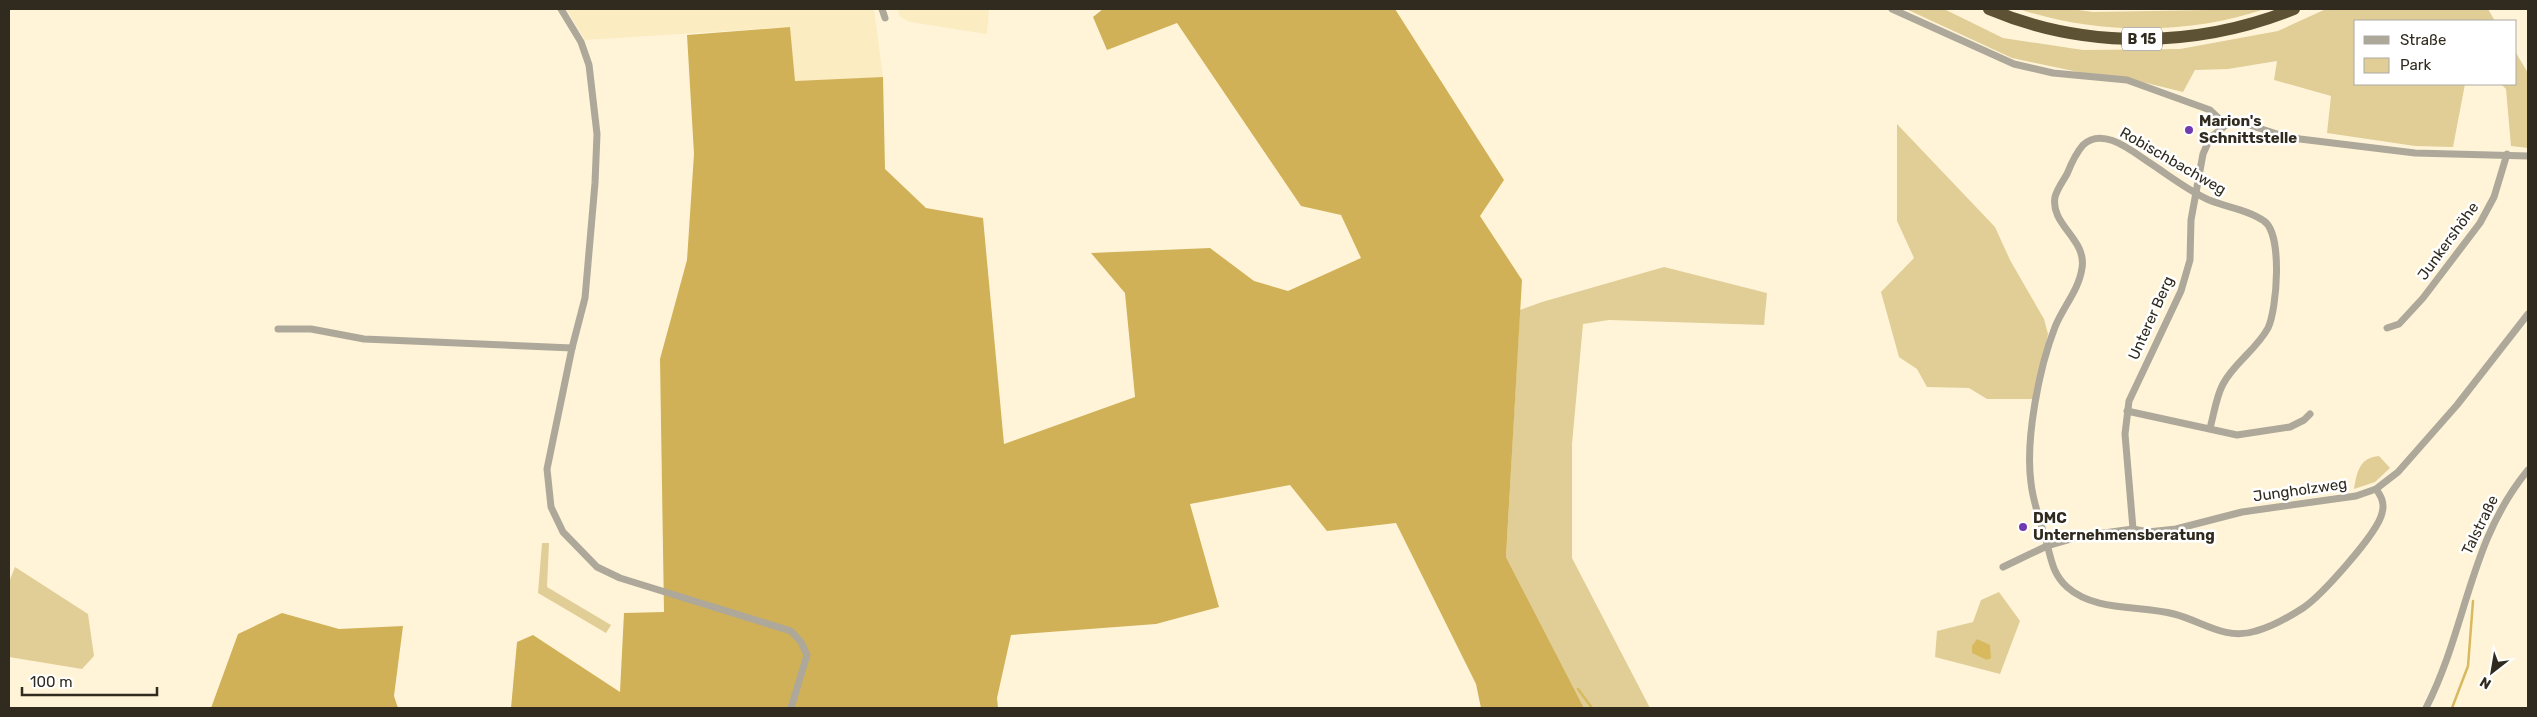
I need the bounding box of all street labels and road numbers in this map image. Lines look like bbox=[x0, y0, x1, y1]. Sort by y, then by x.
road number: B 15 bbox=[2122, 28, 2162, 50]
street label: Robischbachweg bbox=[2117, 123, 2229, 199]
street label: Junkershöhe bbox=[2414, 199, 2482, 283]
street label: Unterer Berg bbox=[2125, 273, 2177, 363]
street label: Jungholzweg bbox=[2252, 474, 2348, 506]
street label: Talstraße bbox=[2458, 492, 2502, 558]

